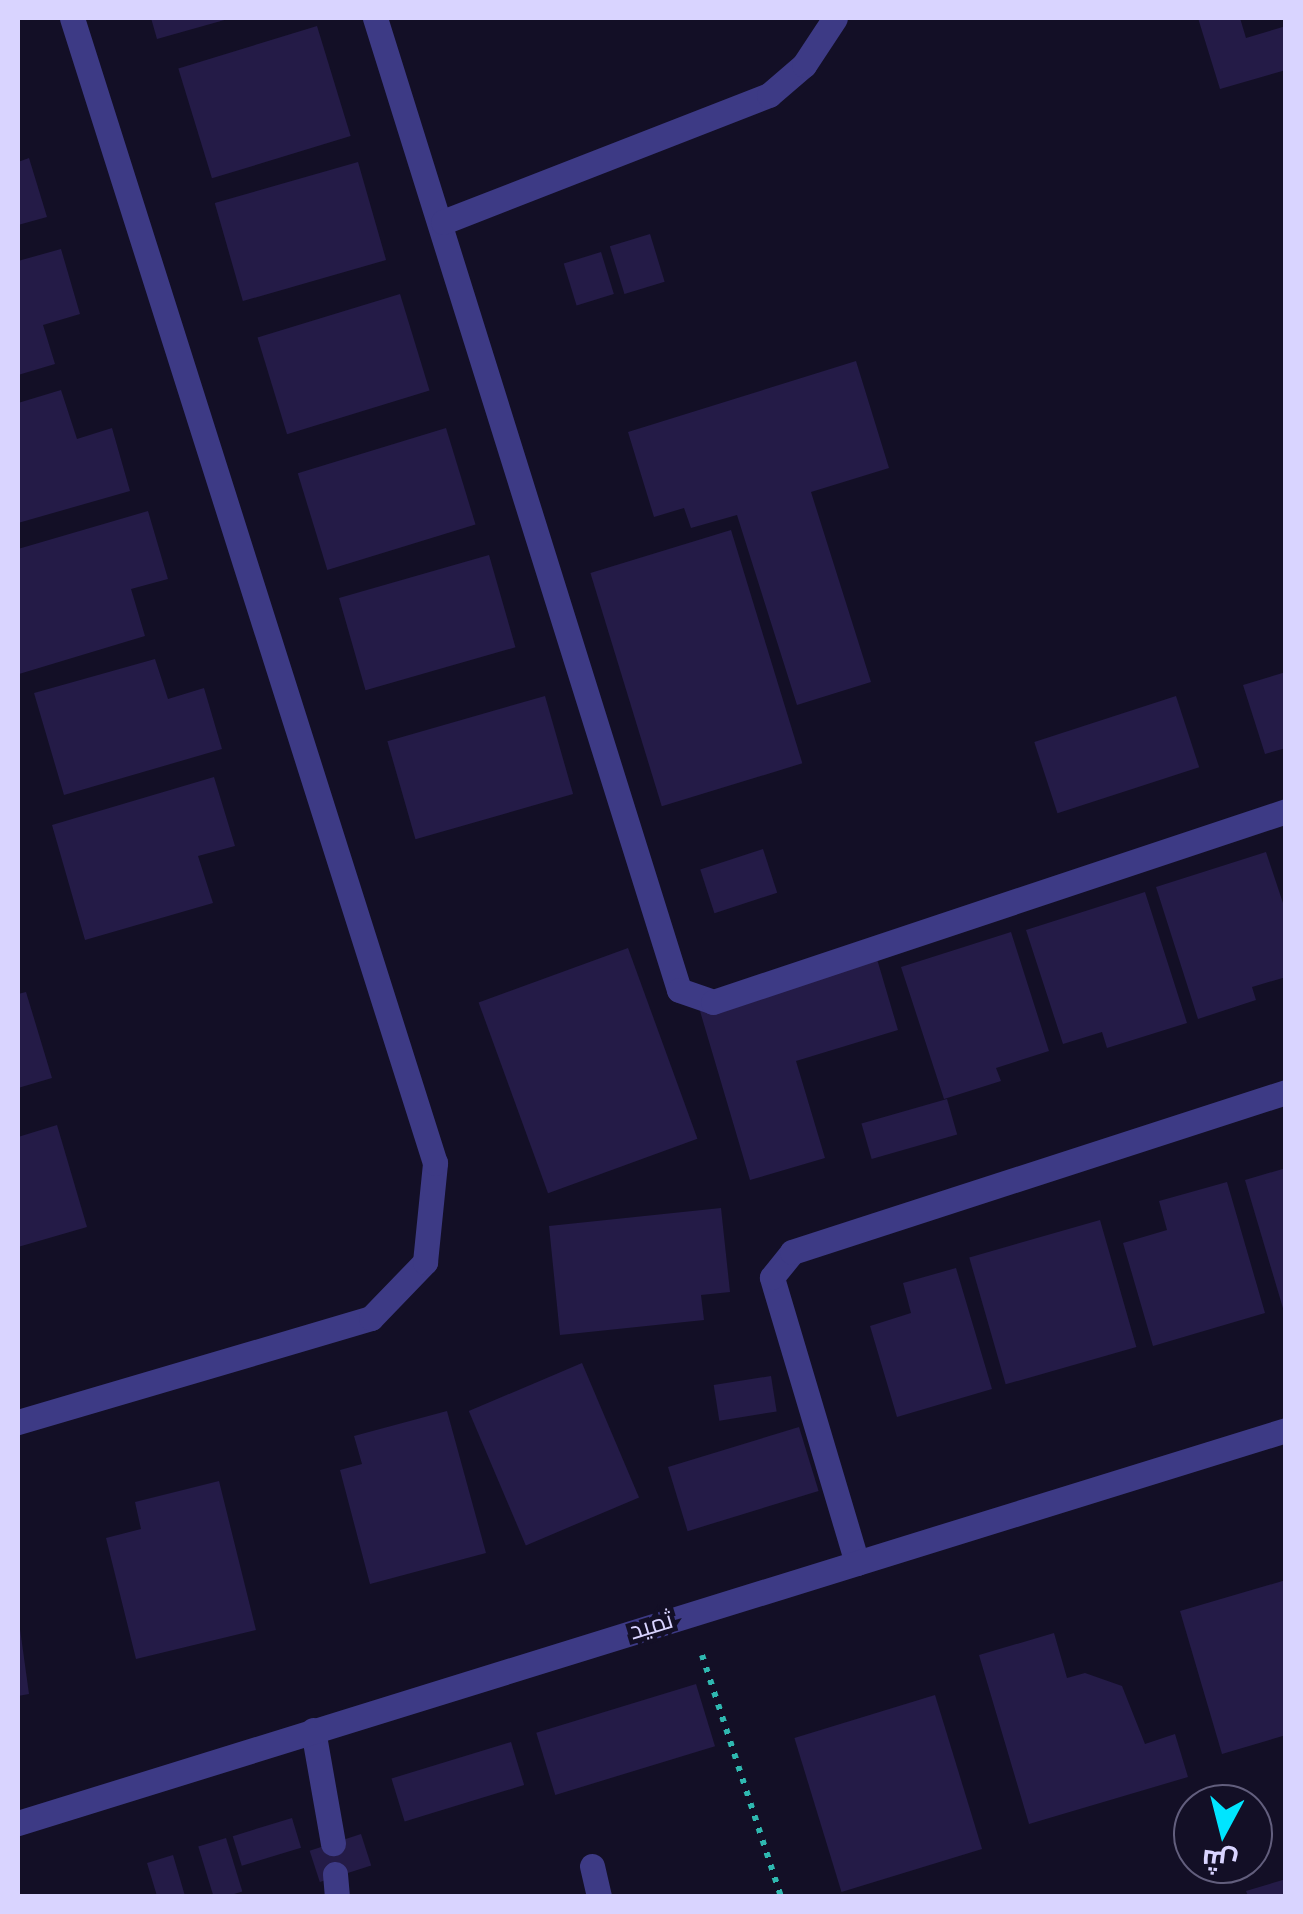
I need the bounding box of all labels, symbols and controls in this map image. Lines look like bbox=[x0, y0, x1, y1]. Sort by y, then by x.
street label: ثميد bbox=[625, 1604, 677, 1646]
north arrow bbox=[1173, 1784, 1273, 1884]
text: ش bbox=[1199, 1842, 1240, 1883]

